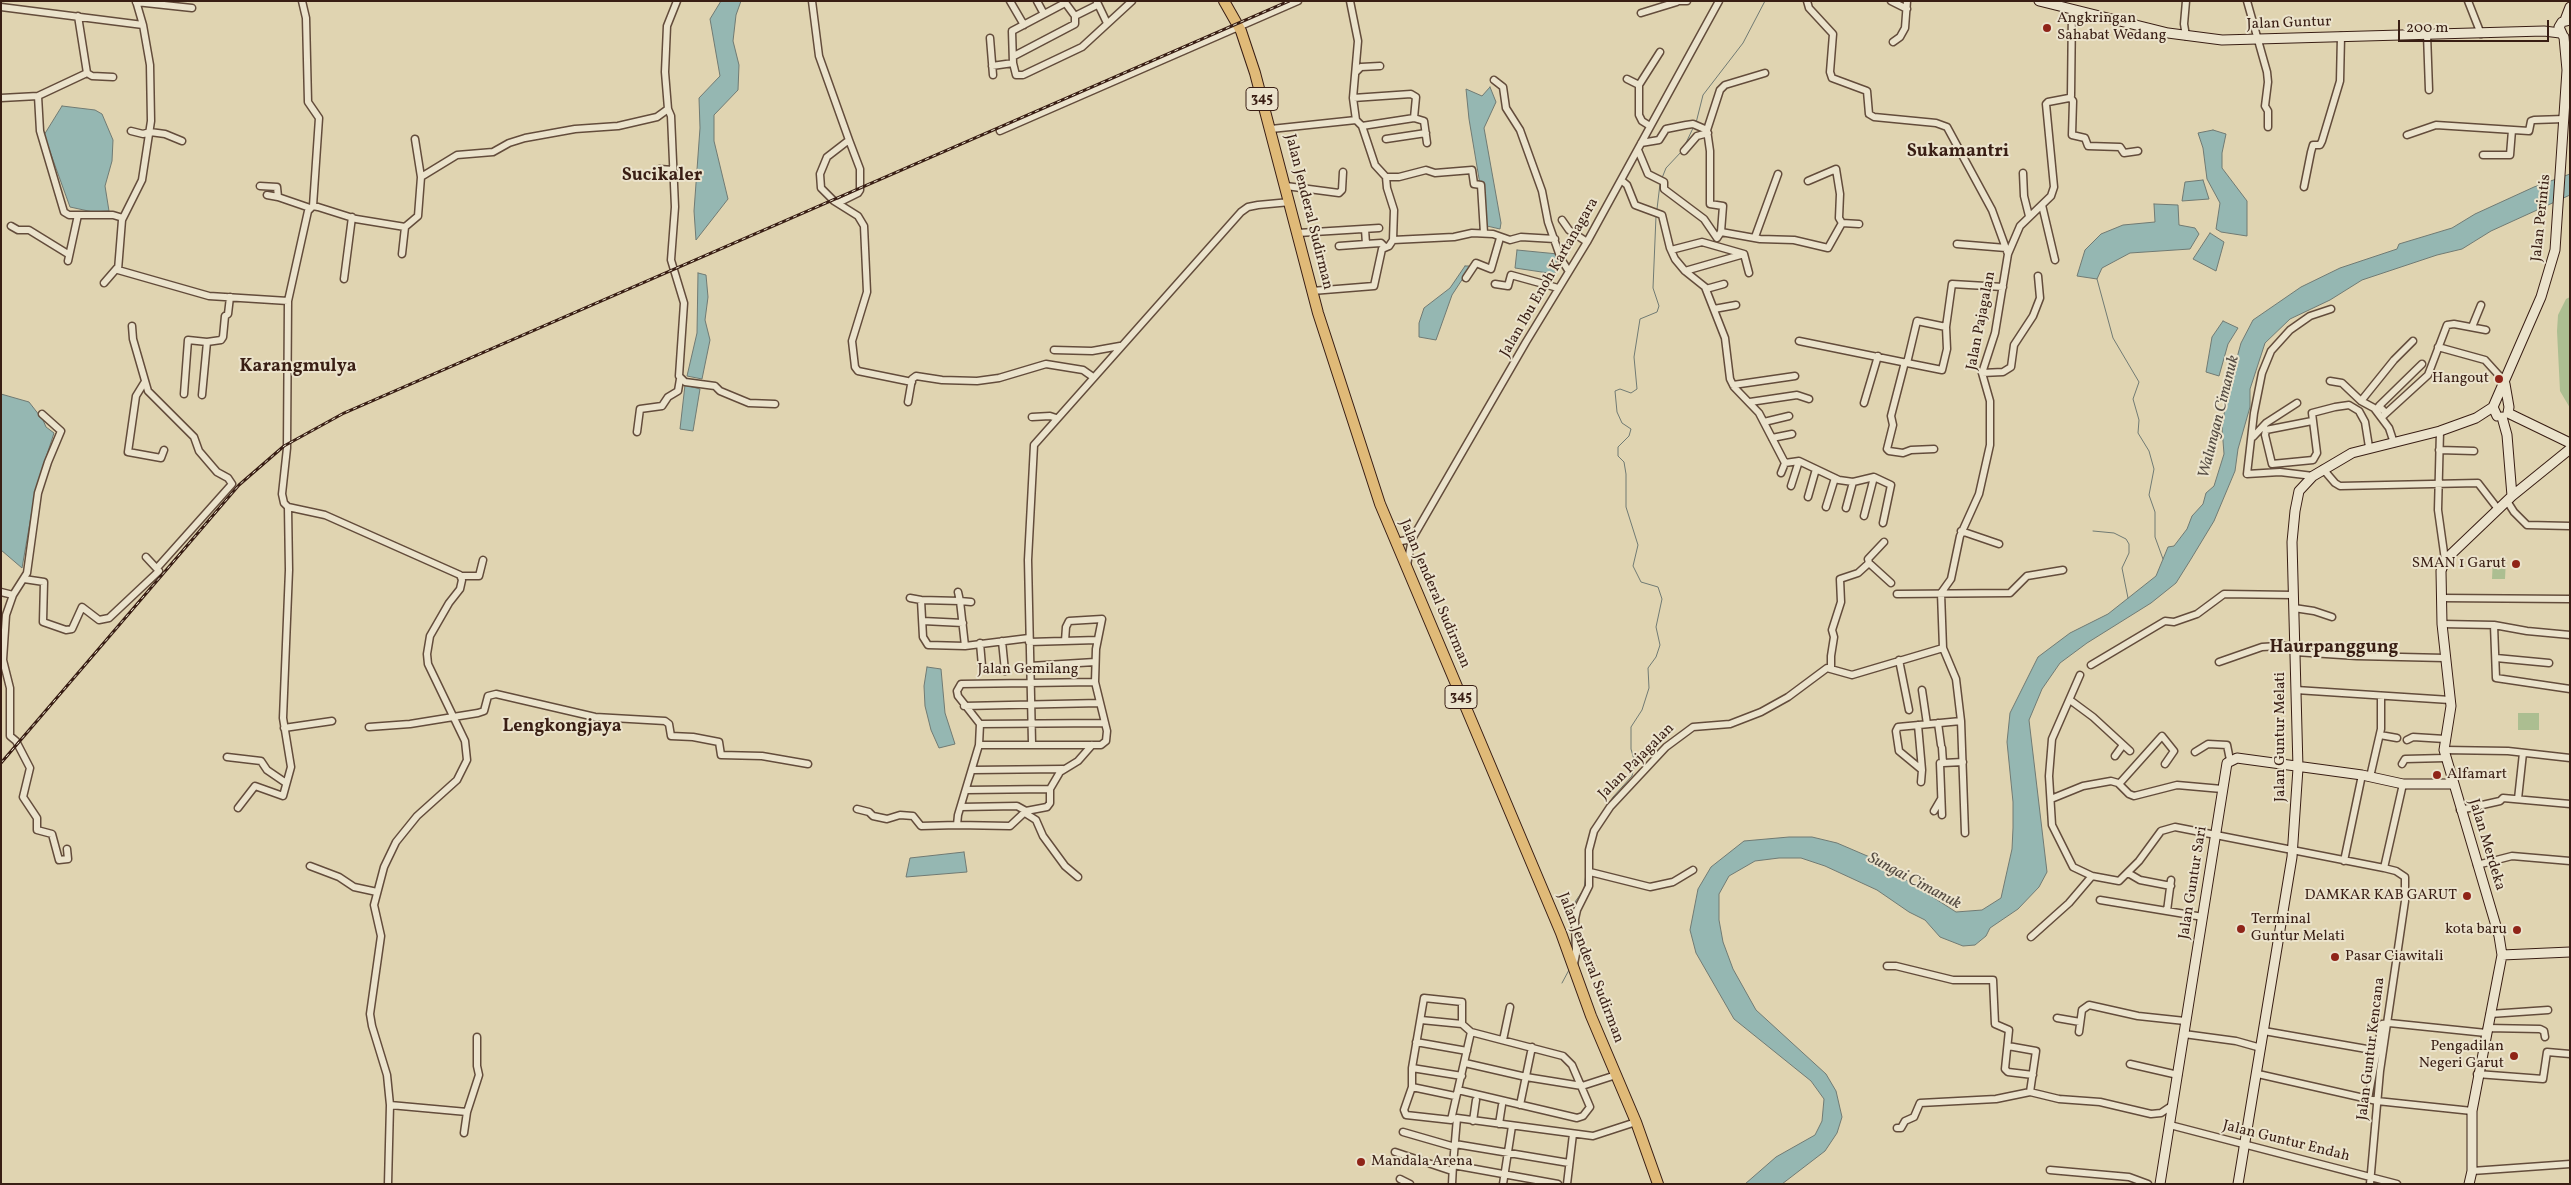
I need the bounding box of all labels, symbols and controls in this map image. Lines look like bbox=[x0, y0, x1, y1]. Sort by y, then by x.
place label: Angkringan Sahabat Wedang bbox=[2057, 10, 2166, 45]
scale bar bbox=[2401, 10, 2552, 42]
street label: Jalan Guntur bbox=[2246, 14, 2332, 34]
text: 200 m bbox=[2406, 18, 2449, 39]
marker: Angkringan Sahabat Wedang bbox=[2041, 22, 2053, 34]
road number: 345 bbox=[1246, 88, 1278, 110]
street label: Jalan Jenderal Sudirman bbox=[1280, 132, 1336, 292]
district label: Sukamantri bbox=[1907, 142, 2009, 164]
district label: Sucikaler bbox=[622, 166, 702, 188]
street label: Jalan Perintis bbox=[2528, 173, 2556, 263]
street label: Jalan Ibu Enoh Kartanagara bbox=[1497, 195, 1603, 361]
street label: Jalan Pajagalan bbox=[1964, 270, 2000, 372]
water label: Walungan Cimanuk bbox=[2195, 354, 2245, 480]
district label: Karangmulya bbox=[240, 357, 356, 379]
place label: Hangout bbox=[2432, 370, 2489, 388]
marker: Hangout bbox=[2493, 373, 2505, 385]
street label: Jalan Jenderal Sudirman bbox=[1394, 517, 1474, 671]
place label: SMAN 1 Garut bbox=[2412, 555, 2506, 573]
marker: SMAN 1 Garut bbox=[2510, 558, 2522, 570]
district label: Haurpanggung bbox=[2270, 638, 2398, 660]
street label: Jalan Gemilang bbox=[978, 661, 1078, 679]
street label: Jalan Guntur Melati bbox=[2272, 672, 2290, 802]
road number: 345 bbox=[1445, 686, 1477, 709]
district label: Lengkongjaya bbox=[503, 717, 621, 739]
street label: Jalan Pajagalan bbox=[1595, 720, 1679, 804]
place label: Alfamart bbox=[2447, 766, 2507, 784]
marker: Alfamart bbox=[2431, 769, 2443, 781]
street label: Jalan Merdeka bbox=[2464, 797, 2508, 893]
street label: Jalan Guntur Sari bbox=[2176, 825, 2212, 941]
water label: Sungai Cimanuk bbox=[1864, 849, 1964, 915]
place label: DAMKAR KAB GARUT bbox=[2305, 887, 2457, 905]
street label: Jalan Jenderal Sudirman bbox=[1553, 890, 1627, 1046]
marker: DAMKAR KAB GARUT bbox=[2461, 890, 2473, 902]
place label: Terminal Guntur Melati bbox=[2251, 911, 2345, 946]
place label: kota baru bbox=[2445, 921, 2507, 939]
marker: Terminal Guntur Melati bbox=[2235, 923, 2247, 935]
marker: kota baru bbox=[2511, 924, 2523, 936]
place label: Pasar Ciawitali bbox=[2345, 948, 2444, 966]
marker: Pasar Ciawitali bbox=[2329, 951, 2341, 963]
street label: Jalan Guntur Kencana bbox=[2354, 976, 2390, 1122]
place label: Pengadilan Negeri Garut bbox=[2419, 1038, 2504, 1073]
marker: Pengadilan Negeri Garut bbox=[2508, 1050, 2520, 1062]
street label: Jalan Guntur Endah bbox=[2220, 1117, 2352, 1167]
place label: Mandala Arena bbox=[1371, 1153, 1473, 1171]
marker: Mandala Arena bbox=[1355, 1156, 1367, 1168]

